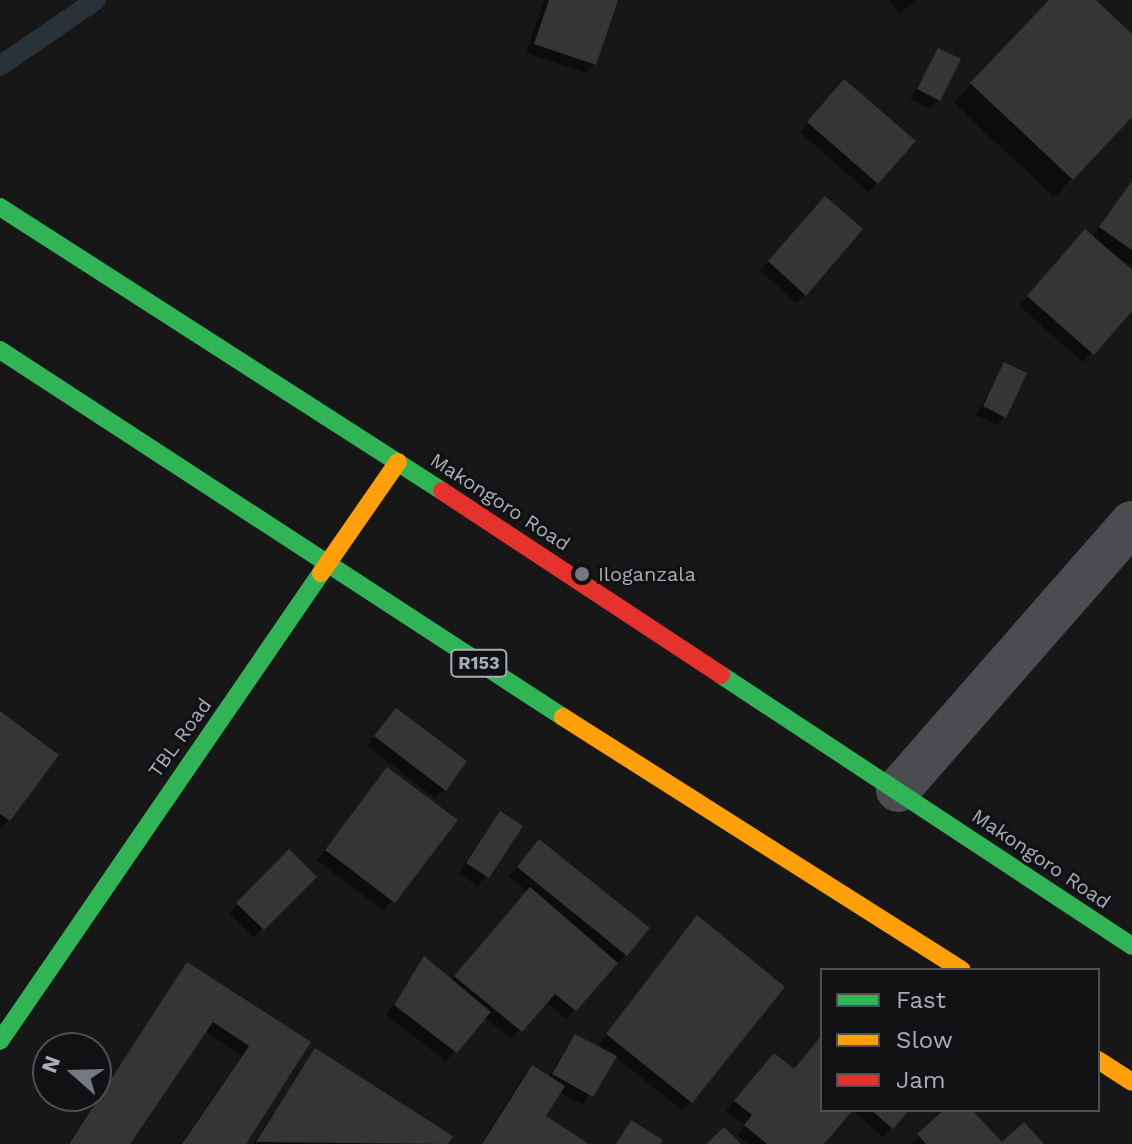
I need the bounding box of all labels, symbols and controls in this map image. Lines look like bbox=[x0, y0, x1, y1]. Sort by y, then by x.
street label: Makongoro Road bbox=[426, 448, 574, 556]
place label: Iloganzala bbox=[598, 562, 696, 586]
marker: Iloganzala bbox=[573, 565, 591, 583]
road number: R153 bbox=[449, 649, 509, 677]
street label: TBL Road bbox=[143, 693, 217, 783]
street label: Makongoro Road bbox=[967, 804, 1115, 914]
legend bbox=[820, 968, 1100, 1112]
text: Fast bbox=[896, 986, 946, 1014]
text: Slow bbox=[896, 1026, 953, 1054]
north arrow bbox=[32, 1032, 112, 1112]
text: N bbox=[36, 1052, 65, 1076]
text: Jam bbox=[896, 1066, 946, 1094]

